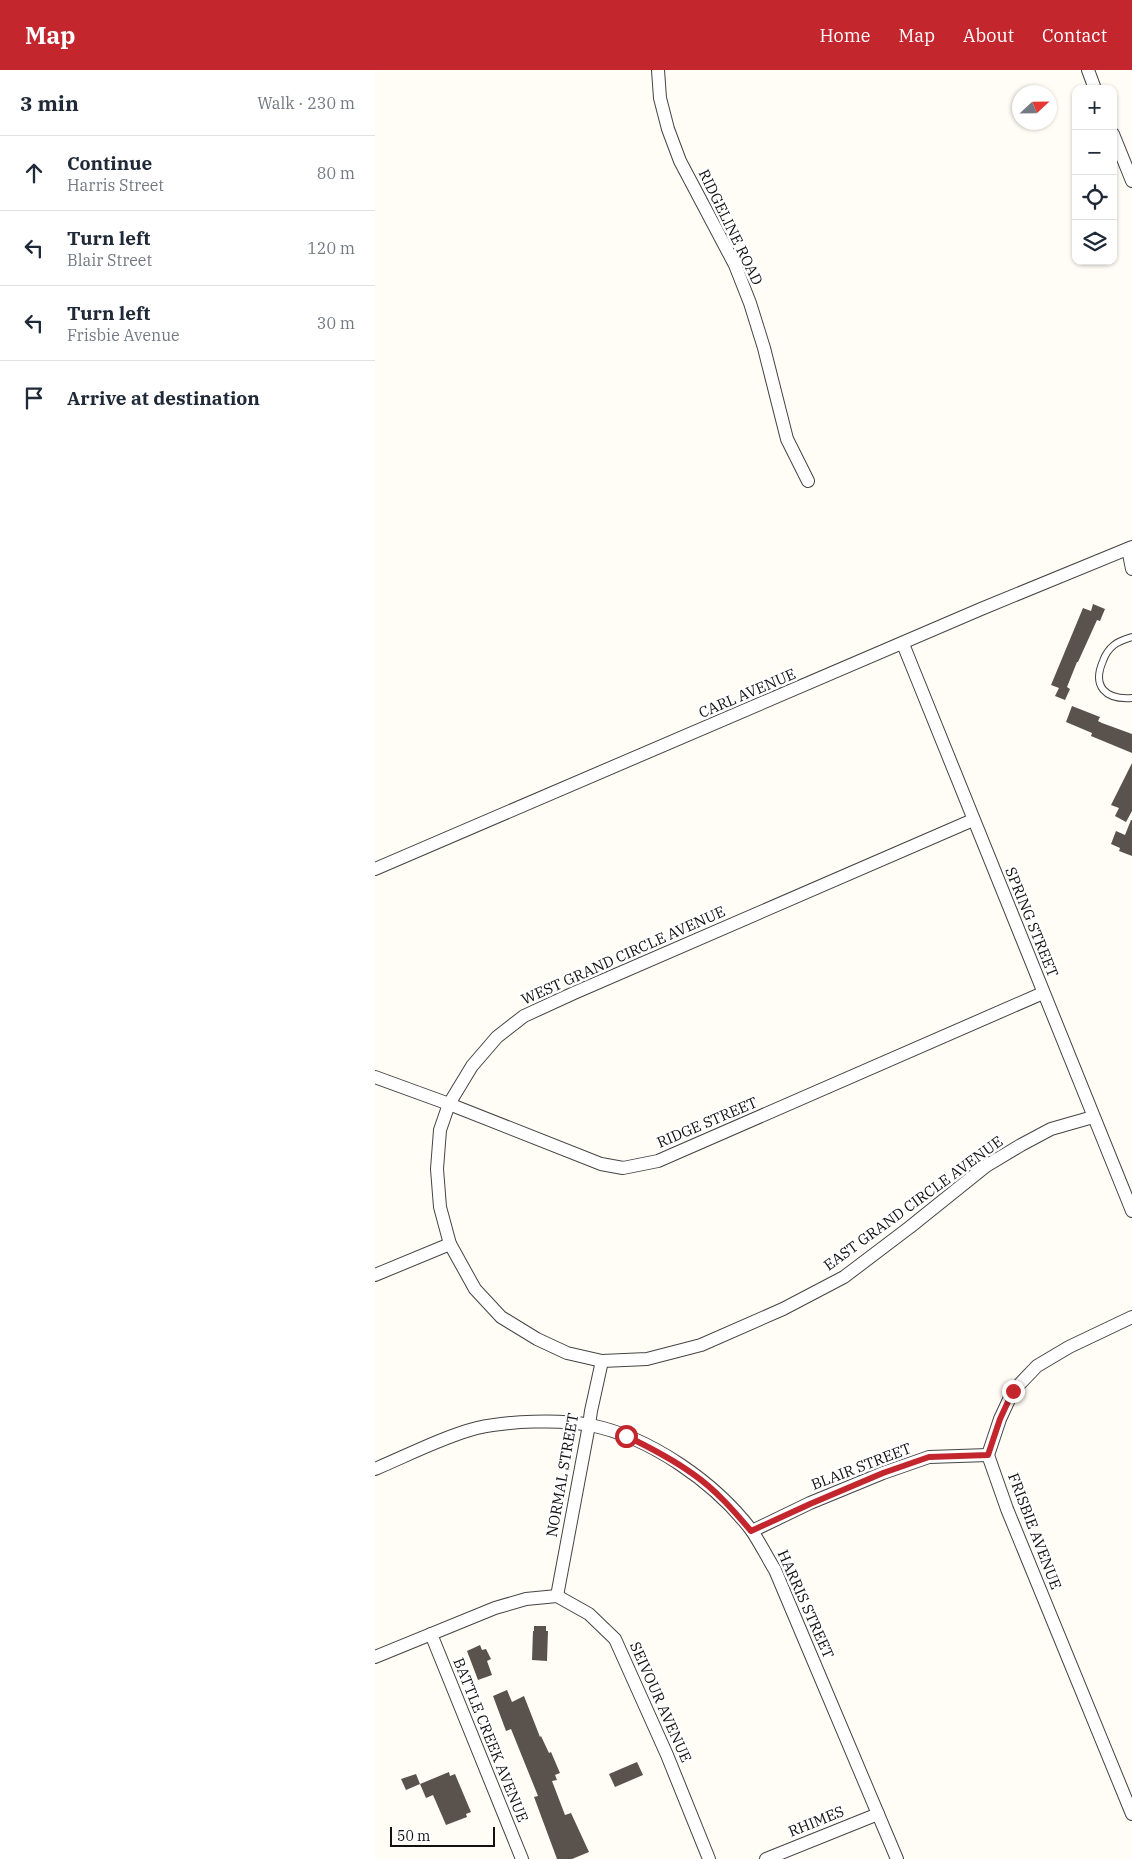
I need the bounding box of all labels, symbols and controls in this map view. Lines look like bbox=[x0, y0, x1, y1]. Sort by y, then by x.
text: Map bbox=[25, 19, 75, 51]
text: Home bbox=[819, 24, 871, 47]
text: Map bbox=[899, 24, 935, 47]
text: About bbox=[963, 24, 1014, 47]
text: Contact bbox=[1042, 24, 1107, 47]
north arrow bbox=[1012, 85, 1057, 130]
map controls bbox=[1072, 85, 1117, 265]
button: + bbox=[1072, 85, 1117, 130]
text: 3 min bbox=[20, 89, 79, 117]
text: Walk · 230 m bbox=[257, 93, 355, 113]
button: − bbox=[1072, 130, 1117, 175]
text: Continue bbox=[67, 151, 152, 175]
icon: ahead bbox=[20, 159, 48, 187]
text: 80 m bbox=[317, 163, 355, 183]
street label: RIDGELINE ROAD bbox=[695, 166, 767, 288]
text: Harris Street bbox=[67, 175, 164, 195]
button: locate bbox=[1072, 175, 1117, 220]
button: layers bbox=[1072, 220, 1117, 265]
text: Turn left bbox=[67, 226, 150, 250]
icon: left bbox=[20, 234, 48, 262]
text: 120 m bbox=[307, 238, 355, 258]
text: Blair Street bbox=[67, 250, 152, 270]
text: Turn left bbox=[67, 301, 150, 325]
icon: left bbox=[20, 309, 48, 337]
text: 30 m bbox=[317, 313, 355, 333]
text: Frisbie Avenue bbox=[67, 325, 180, 345]
icon: arrive bbox=[20, 384, 48, 412]
text: Arrive at destination bbox=[67, 386, 260, 410]
street label: CARL AVENUE bbox=[696, 664, 798, 722]
street label: SPRING STREET bbox=[1001, 864, 1063, 980]
street label: WEST GRAND CIRCLE AVENUE bbox=[518, 901, 728, 1009]
street label: RIDGE STREET bbox=[654, 1092, 760, 1152]
street label: EAST GRAND CIRCLE AVENUE bbox=[820, 1132, 1006, 1274]
route end bbox=[1002, 1380, 1025, 1403]
street label: NORMAL STREET bbox=[542, 1411, 582, 1539]
route start bbox=[615, 1425, 638, 1448]
street label: BLAIR STREET bbox=[808, 1438, 914, 1494]
street label: FRISBIE AVENUE bbox=[1004, 1470, 1066, 1592]
street label: HARRIS STREET bbox=[773, 1547, 839, 1662]
street label: SEIVOUR AVENUE bbox=[626, 1639, 696, 1765]
street label: BATTLE CREEK AVENUE bbox=[449, 1655, 533, 1825]
street label: RHIMES bbox=[785, 1801, 847, 1841]
scale bar bbox=[390, 1824, 495, 1847]
text: 50 m bbox=[397, 1827, 430, 1845]

